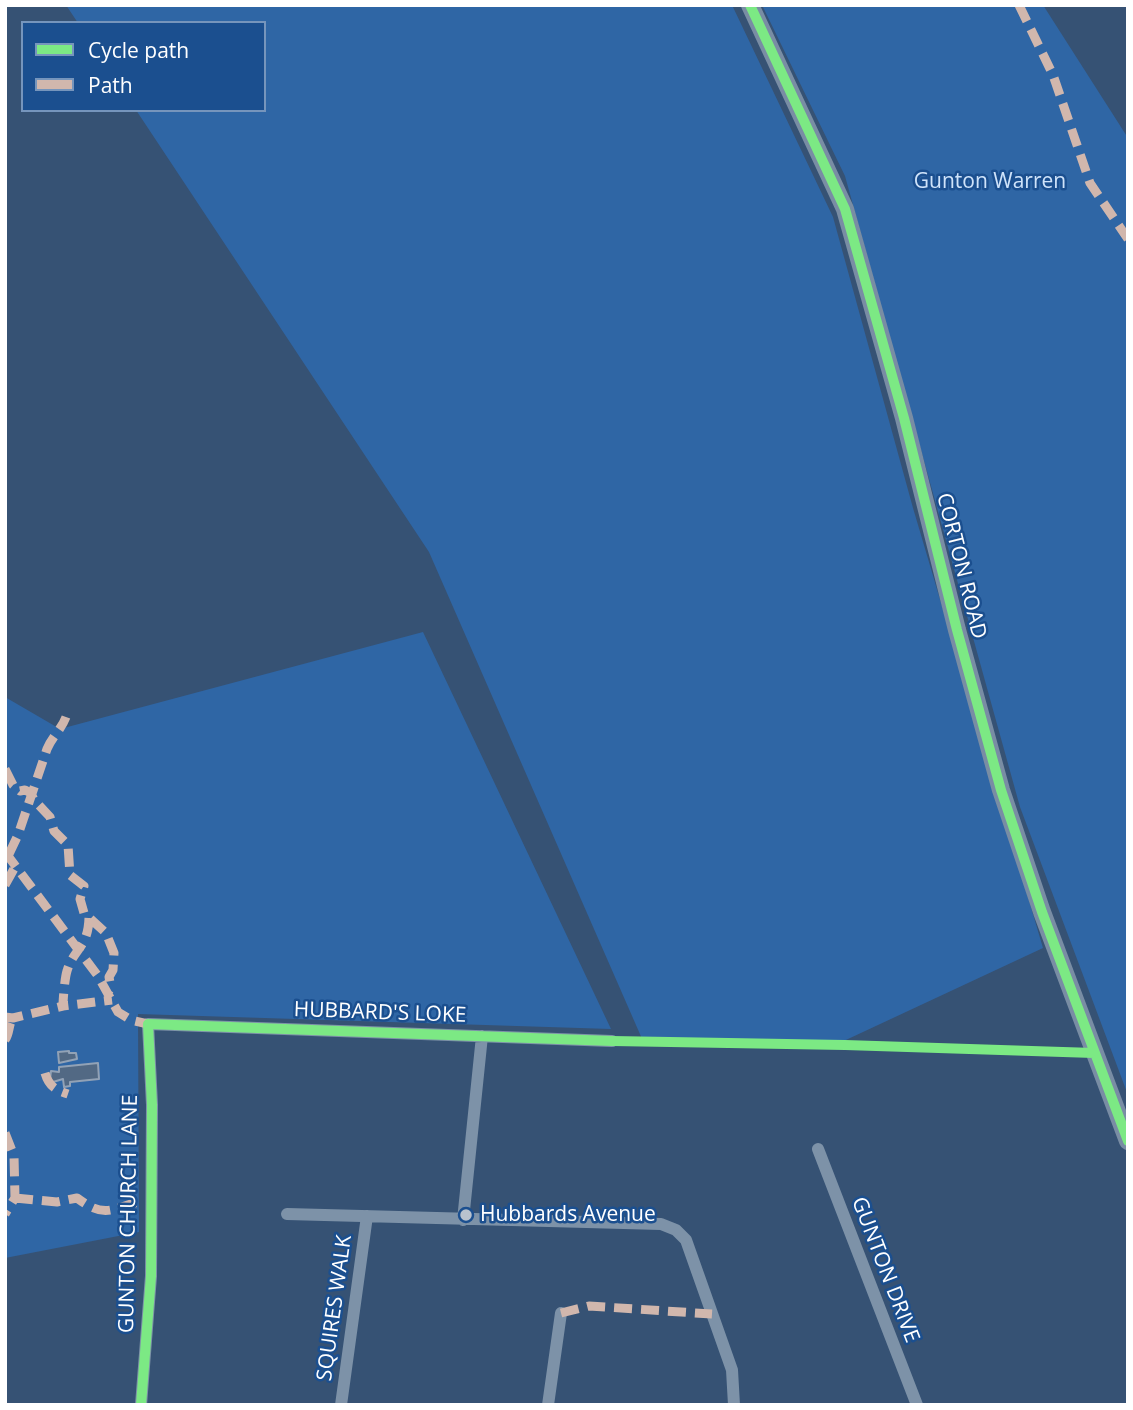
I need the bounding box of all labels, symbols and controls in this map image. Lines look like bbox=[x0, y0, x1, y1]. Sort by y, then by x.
legend bbox=[21, 21, 266, 112]
text: Cycle path bbox=[88, 36, 189, 64]
text: Path bbox=[88, 71, 133, 99]
park label: Gunton Warren bbox=[914, 169, 1066, 195]
street label: CORTON ROAD bbox=[931, 490, 991, 642]
street label: HUBBARD'S LOKE bbox=[293, 997, 467, 1029]
street label: GUNTON CHURCH LANE bbox=[114, 1095, 144, 1333]
street label: GUNTON DRIVE bbox=[846, 1194, 924, 1346]
place label: Hubbards Avenue bbox=[480, 1202, 656, 1228]
marker: Hubbards Avenue bbox=[458, 1207, 474, 1223]
street label: SQUIRES WALK bbox=[312, 1233, 358, 1383]

